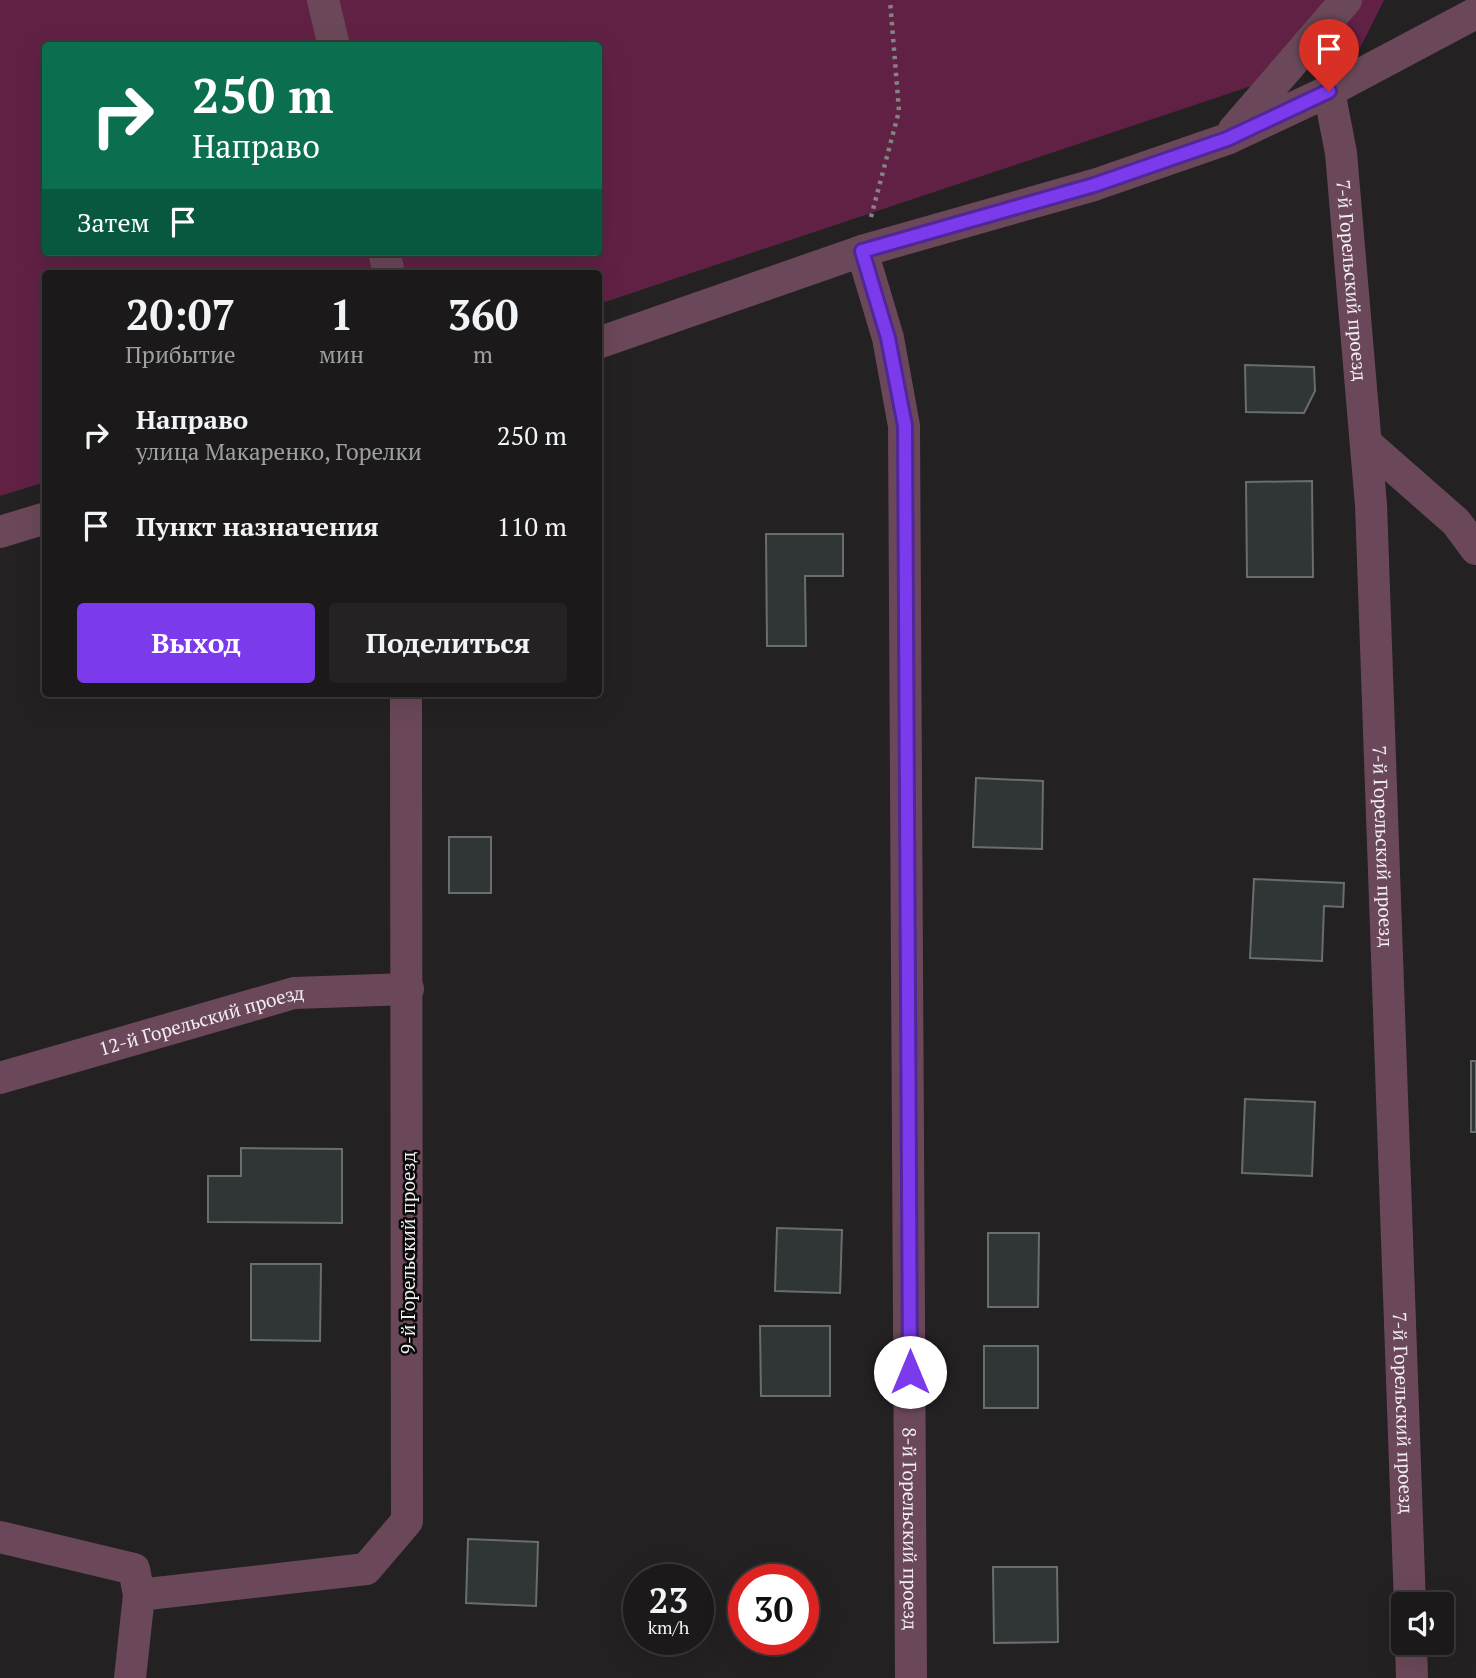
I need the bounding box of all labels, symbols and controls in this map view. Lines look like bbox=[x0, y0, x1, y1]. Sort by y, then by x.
pin bbox=[1299, 19, 1359, 91]
icon: arrive bbox=[1310, 30, 1348, 68]
text: 250 m bbox=[192, 62, 334, 127]
icon: right bbox=[77, 70, 168, 161]
text: Направо bbox=[192, 125, 320, 167]
street label: 7-й Горельский проезд bbox=[1331, 179, 1373, 382]
icon: arrive bbox=[164, 203, 202, 241]
text: Затем bbox=[77, 205, 150, 239]
text: 20:07 bbox=[126, 286, 235, 342]
text: 1 bbox=[330, 286, 353, 342]
text: 360 bbox=[447, 286, 519, 342]
text: Прибытие bbox=[125, 339, 236, 370]
text: мин bbox=[319, 339, 364, 370]
text: m bbox=[473, 339, 493, 370]
text: Направо bbox=[136, 402, 248, 436]
icon: right bbox=[77, 416, 115, 454]
text: 250 m bbox=[497, 418, 567, 452]
text: улица Макаренко, Горелки bbox=[136, 436, 422, 467]
icon: arrive bbox=[77, 507, 115, 545]
text: Пункт назначения bbox=[136, 509, 379, 543]
text: 110 m bbox=[497, 509, 567, 543]
button: Выход bbox=[77, 603, 315, 683]
button: Поделиться bbox=[329, 603, 567, 683]
street label: 7-й Горельский проезд bbox=[1368, 745, 1400, 948]
street label: 12-й Горельский проезд bbox=[96, 980, 305, 1061]
street label: 9-й Горельский проезд bbox=[395, 1152, 420, 1354]
street label: 7-й Горельский проезд bbox=[1388, 1312, 1420, 1514]
position arrow bbox=[873, 1335, 947, 1409]
street label: 8-й Горельский проезд bbox=[898, 1427, 924, 1630]
speed limit sign: 30 bbox=[728, 1564, 819, 1655]
text: 23 bbox=[649, 1577, 688, 1623]
map controls bbox=[1391, 1592, 1454, 1655]
button: sound bbox=[1391, 1592, 1454, 1655]
text: km/h bbox=[648, 1615, 689, 1639]

